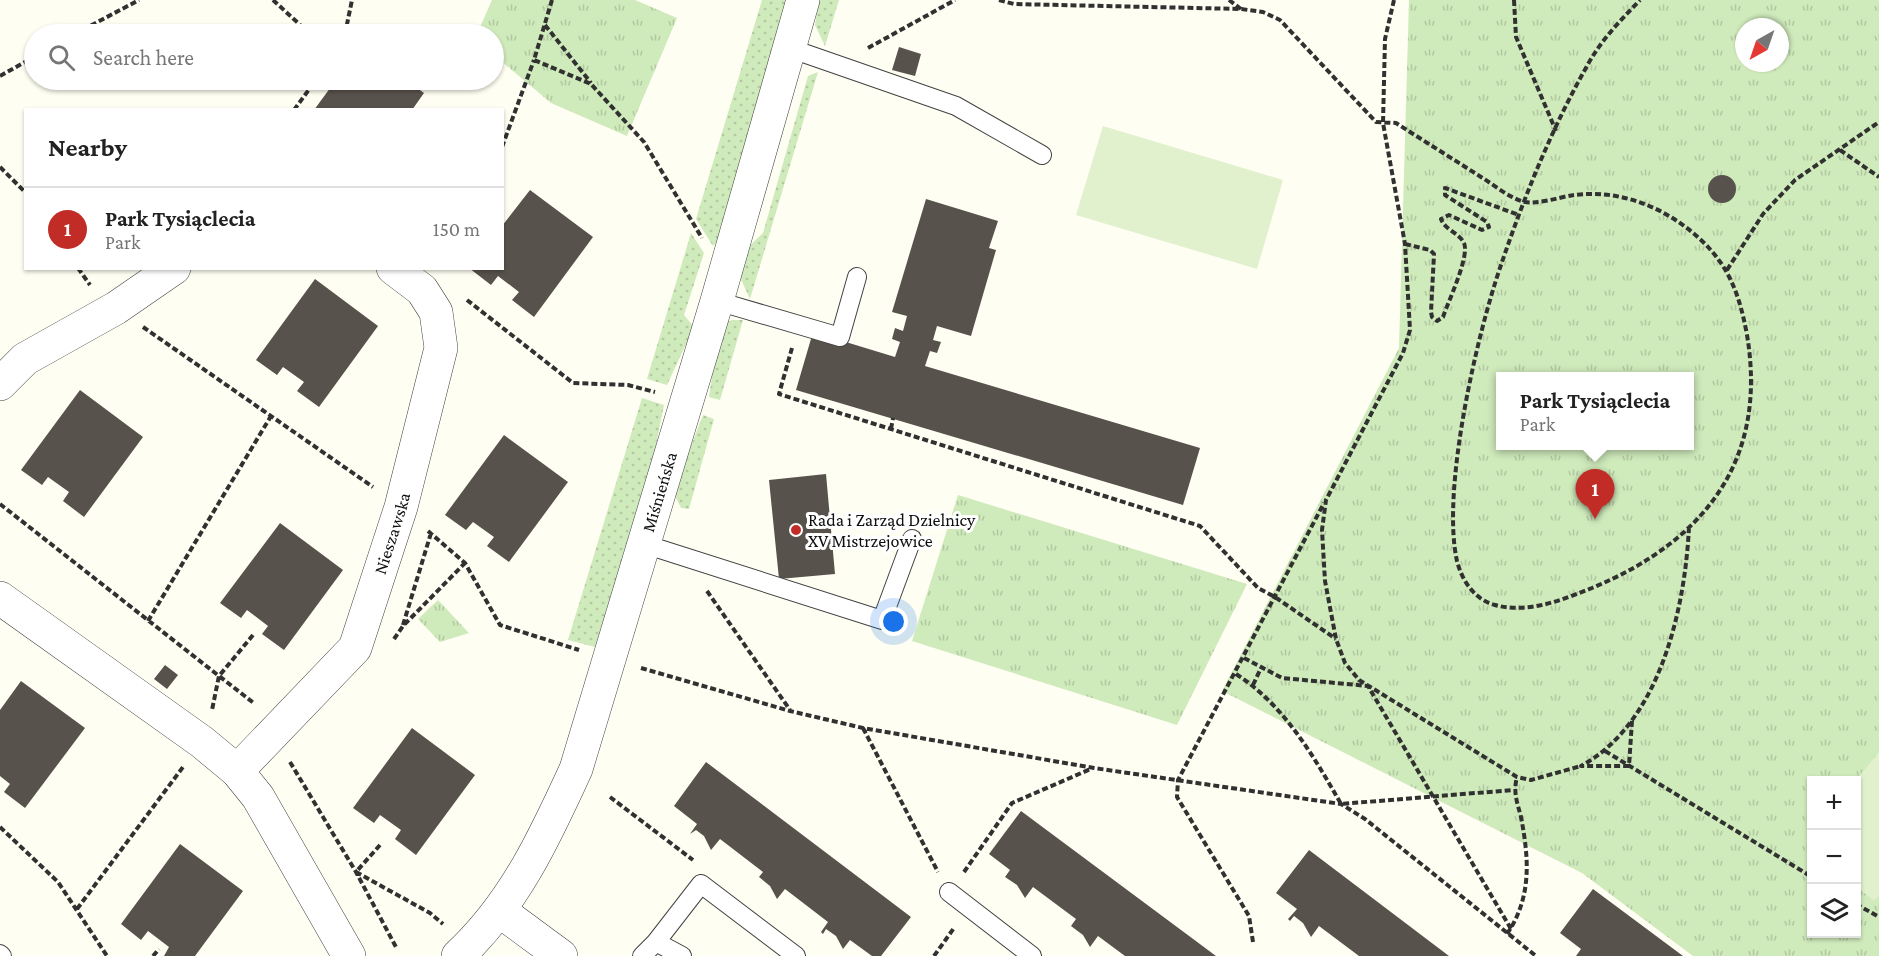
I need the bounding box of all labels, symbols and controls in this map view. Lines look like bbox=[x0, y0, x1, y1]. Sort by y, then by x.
north arrow bbox=[1735, 18, 1789, 72]
search box bbox=[24, 24, 504, 90]
icon: search bbox=[45, 41, 78, 74]
text: Search here bbox=[93, 45, 194, 70]
text: Nearby bbox=[48, 133, 127, 162]
text: Park Tysiąclecia bbox=[105, 206, 255, 231]
text: 1 bbox=[64, 218, 71, 240]
text: 150 m bbox=[433, 218, 480, 240]
text: Park bbox=[105, 231, 141, 253]
popup bbox=[1496, 372, 1694, 450]
text: Park Tysiąclecia bbox=[1520, 388, 1670, 413]
text: Park bbox=[1520, 413, 1555, 435]
street label: Miśnieńska bbox=[638, 449, 681, 534]
pin: 1 bbox=[1576, 470, 1614, 519]
street label: Nieszawska bbox=[370, 490, 414, 577]
place label: Rada i Zarząd Dzielnicy XV Mistrzejowice bbox=[808, 510, 976, 552]
marker: Rada i Zarząd Dzielnicy XV Mistrzejowice bbox=[789, 523, 803, 537]
your location bbox=[879, 607, 908, 636]
map controls bbox=[1807, 776, 1861, 938]
button: + bbox=[1807, 776, 1861, 830]
button: − bbox=[1807, 830, 1861, 884]
button: layers bbox=[1807, 884, 1861, 938]

